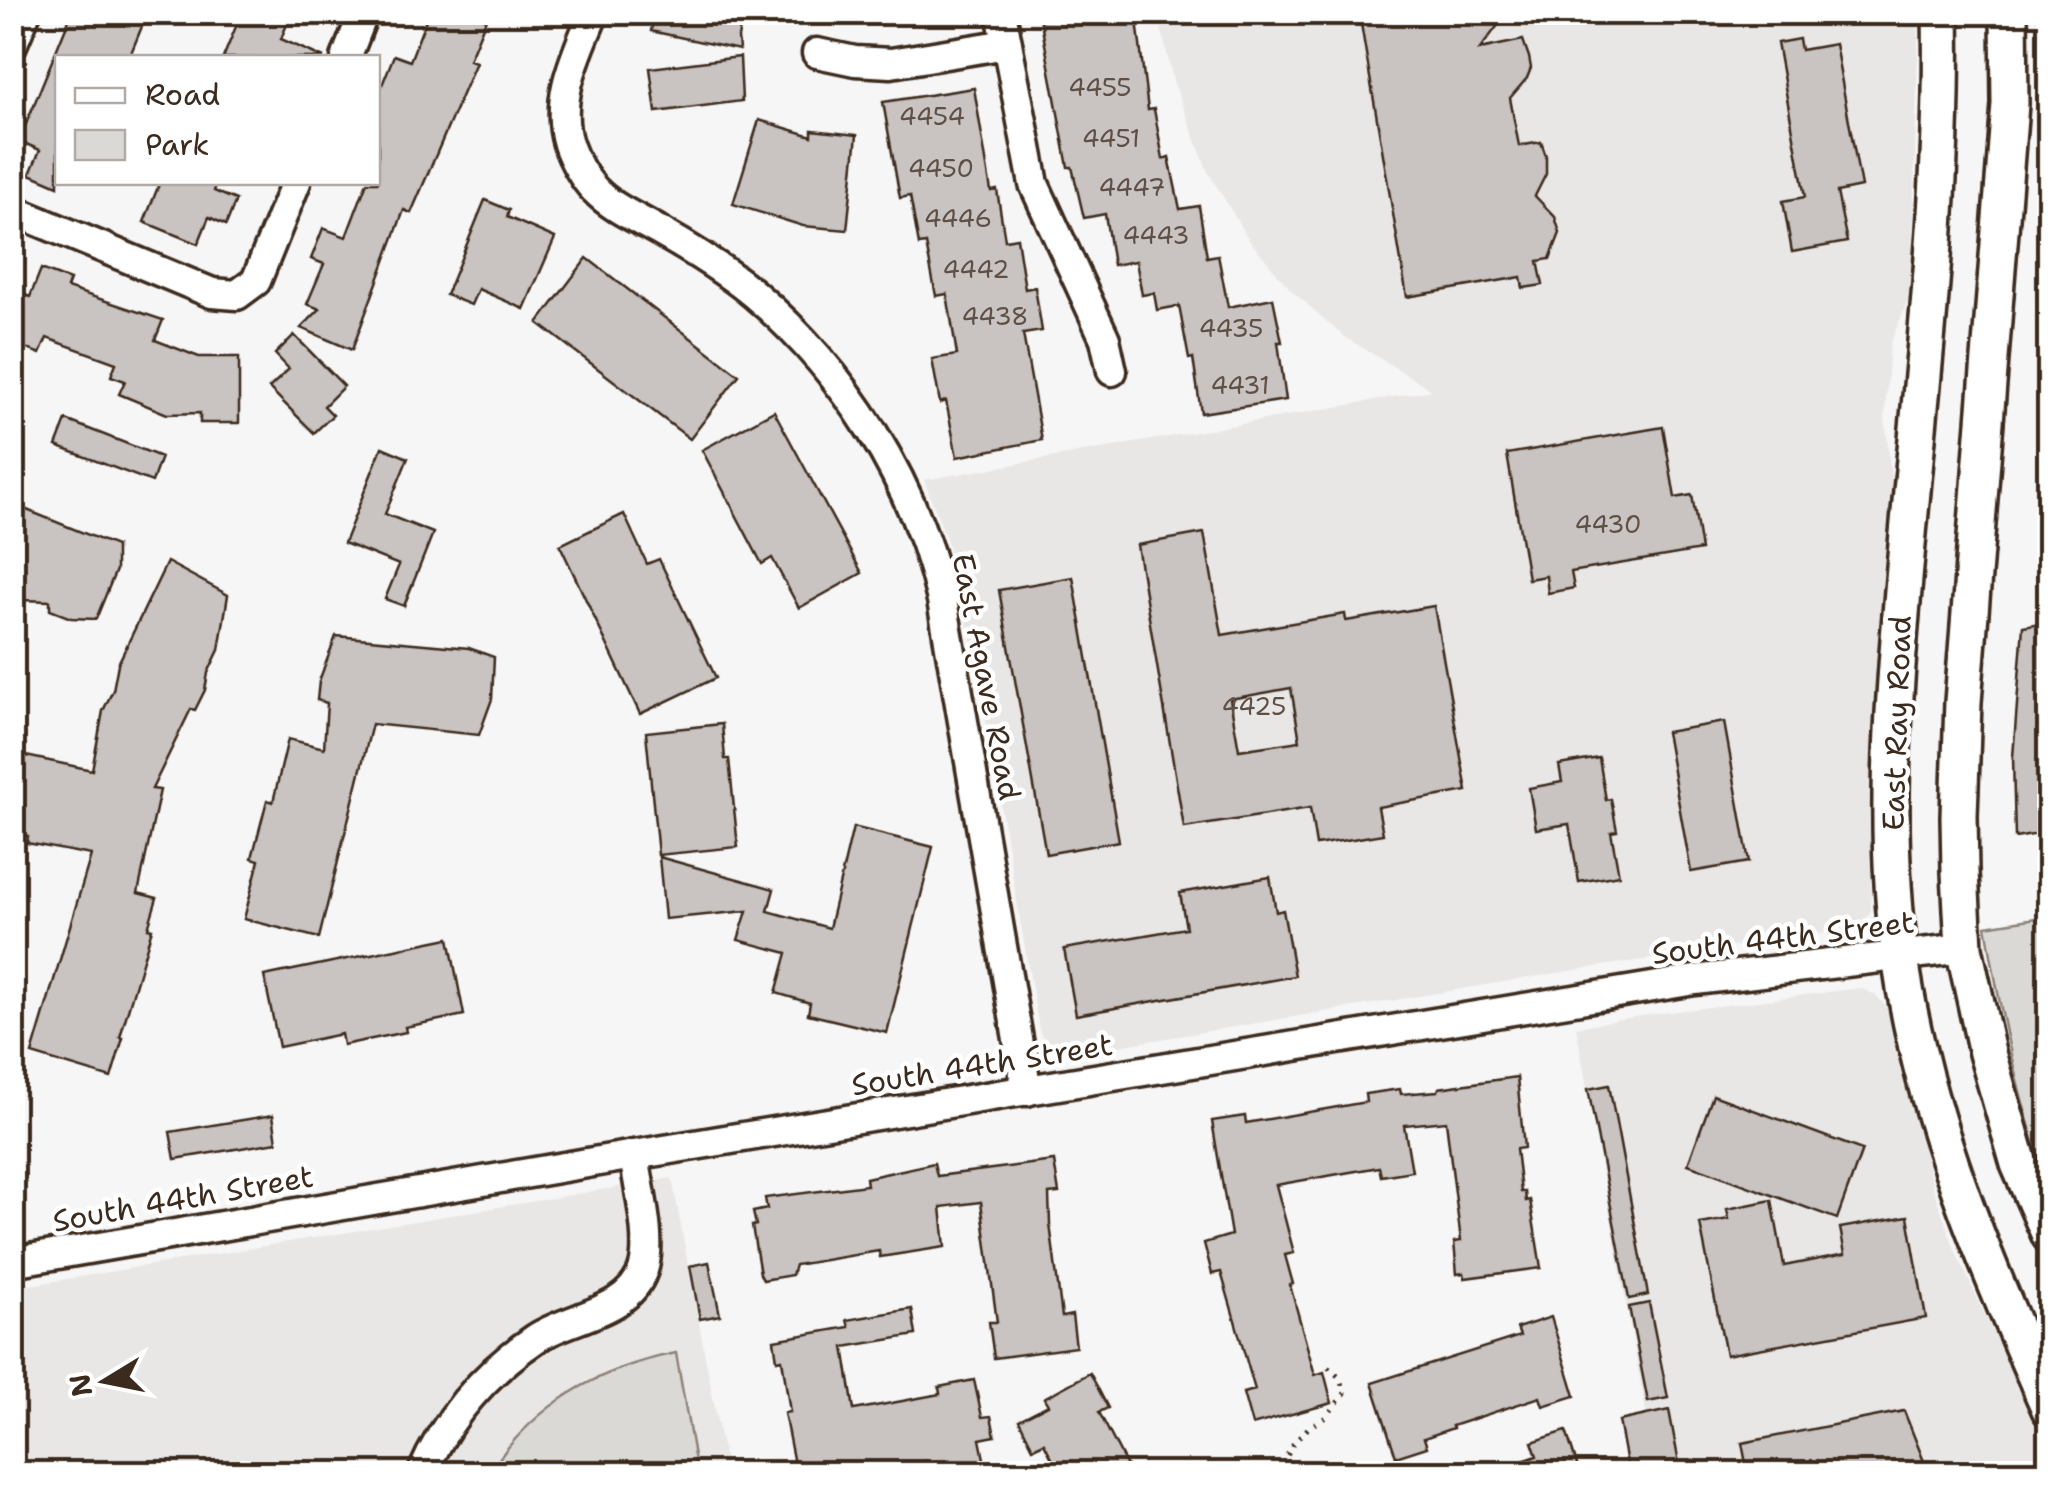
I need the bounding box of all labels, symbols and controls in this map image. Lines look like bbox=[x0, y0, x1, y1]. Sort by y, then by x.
legend bbox=[55, 55, 380, 185]
house number: 4455 bbox=[1068, 70, 1132, 104]
text: Road bbox=[145, 74, 220, 115]
house number: 4454 bbox=[899, 99, 965, 133]
house number: 4451 bbox=[1082, 121, 1140, 155]
text: Park bbox=[145, 124, 209, 165]
house number: 4450 bbox=[908, 151, 974, 185]
house number: 4447 bbox=[1099, 170, 1165, 204]
house number: 4446 bbox=[924, 201, 992, 235]
house number: 4443 bbox=[1123, 218, 1189, 252]
house number: 4442 bbox=[943, 252, 1009, 286]
house number: 4438 bbox=[962, 299, 1028, 333]
house number: 4435 bbox=[1199, 311, 1263, 345]
house number: 4431 bbox=[1210, 368, 1270, 402]
house number: 4430 bbox=[1574, 507, 1642, 541]
street label: East Agave Road bbox=[942, 550, 1030, 804]
street label: East Ray Road bbox=[1872, 615, 1921, 831]
house number: 4425 bbox=[1222, 689, 1286, 723]
street label: South 44th Street bbox=[1649, 901, 1916, 974]
street label: South 44th Street bbox=[848, 1024, 1116, 1105]
street label: South 44th Street bbox=[49, 1155, 316, 1242]
north arrow bbox=[55, 1331, 155, 1431]
text: N bbox=[60, 1371, 101, 1400]

